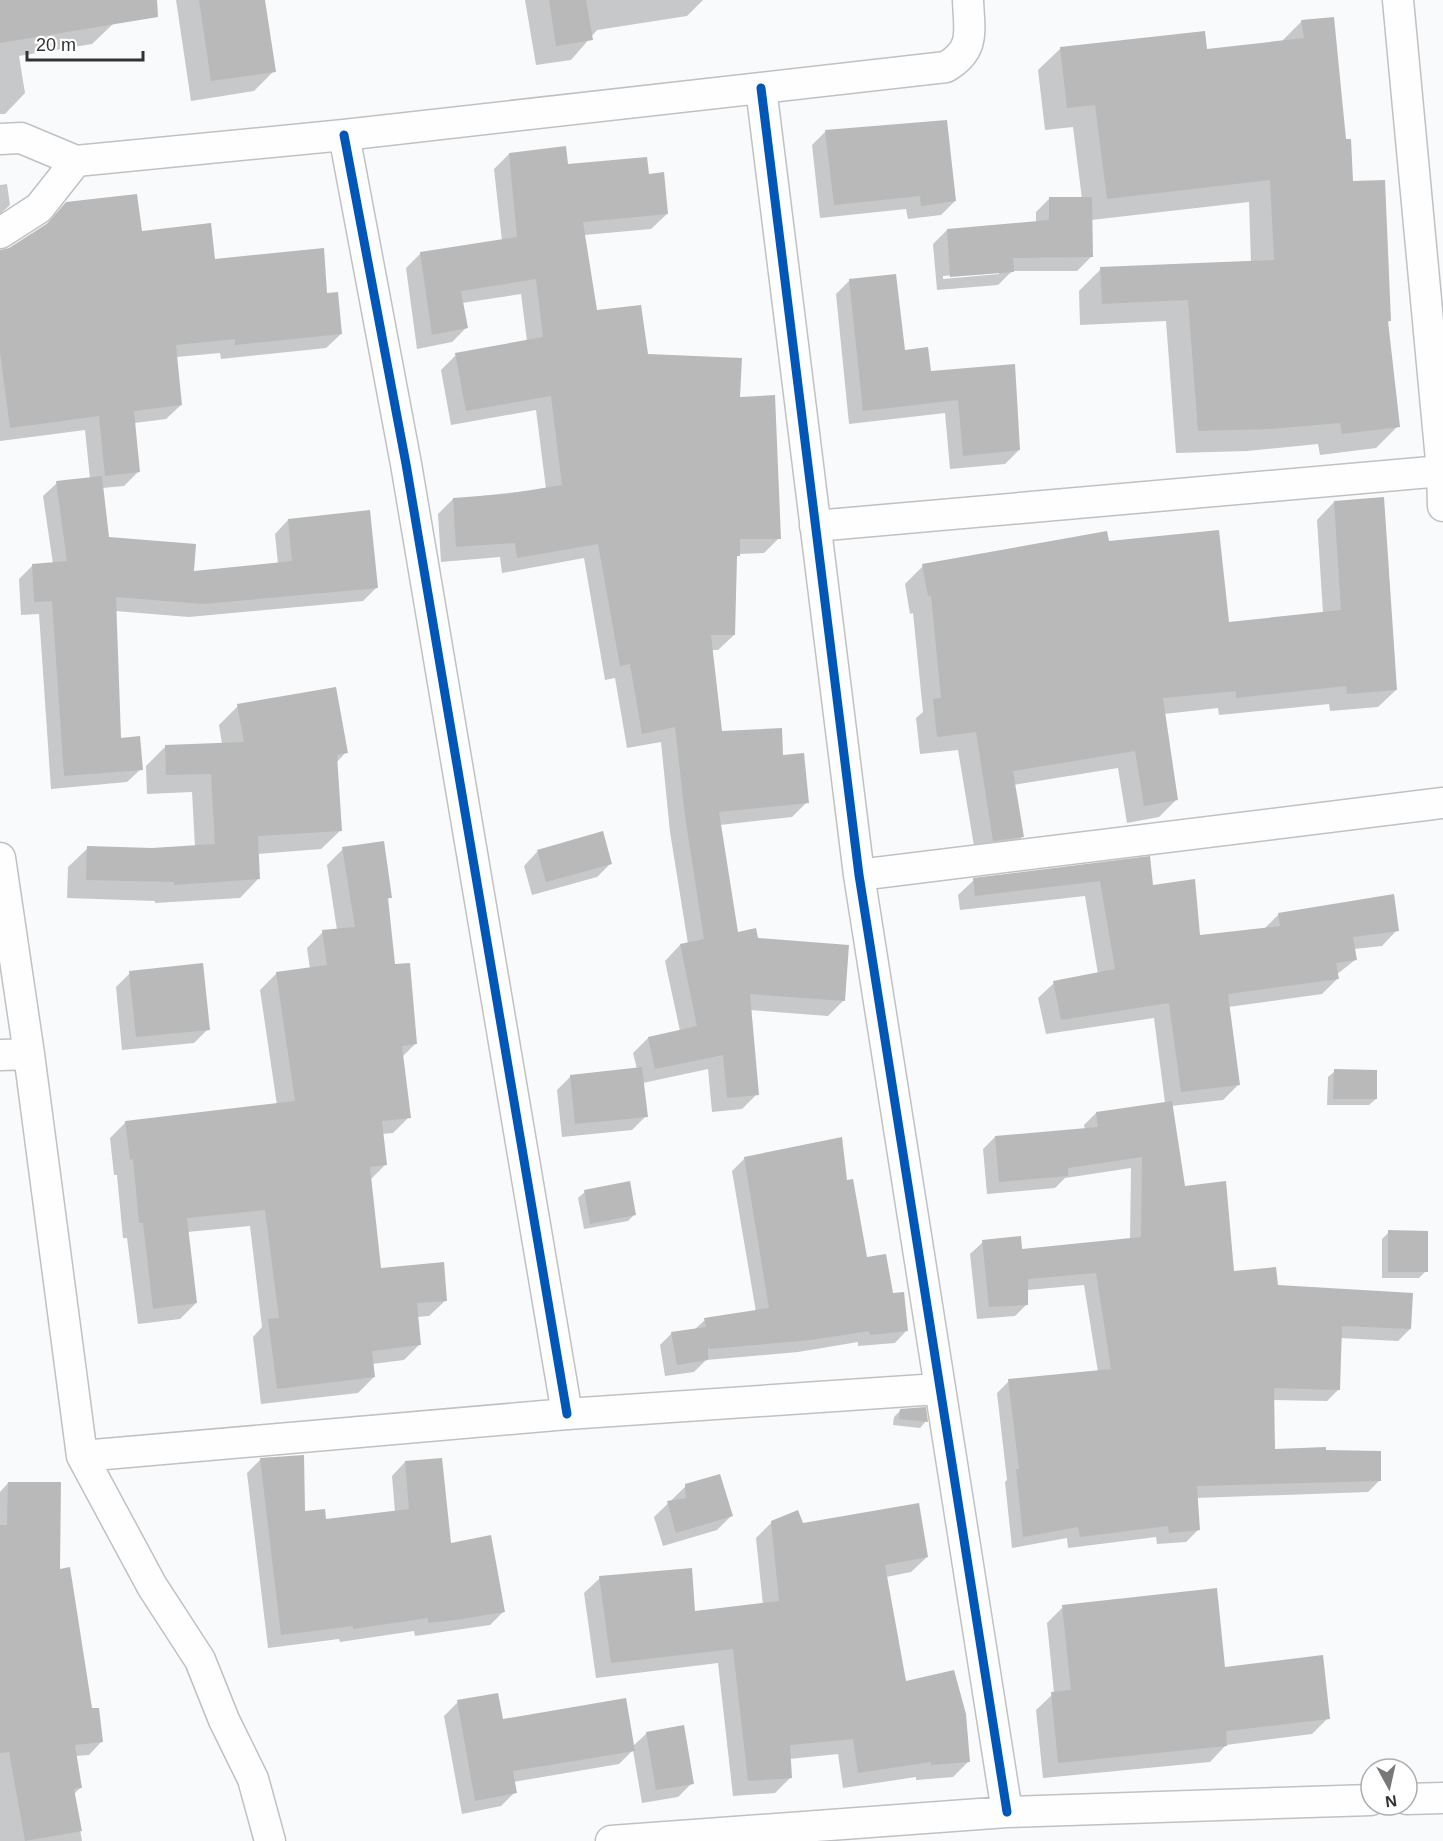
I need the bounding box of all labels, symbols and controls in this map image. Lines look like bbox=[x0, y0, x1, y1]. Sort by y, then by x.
scale bar bbox=[27, 24, 142, 62]
text: 20 m bbox=[36, 35, 76, 55]
north arrow bbox=[1359, 1757, 1419, 1817]
text: N bbox=[1384, 1792, 1398, 1811]

